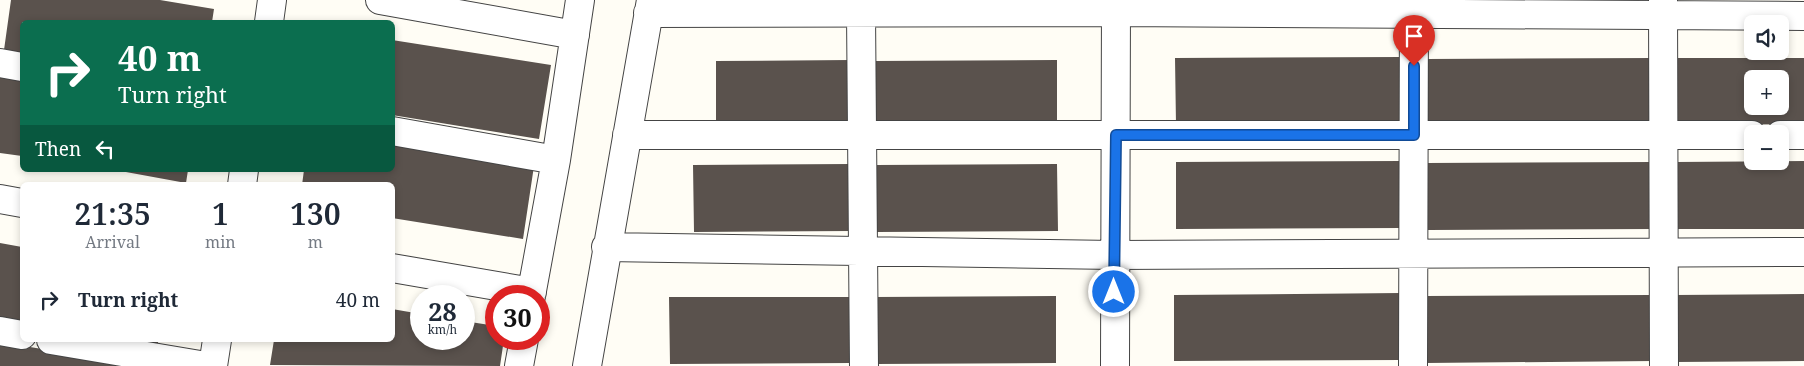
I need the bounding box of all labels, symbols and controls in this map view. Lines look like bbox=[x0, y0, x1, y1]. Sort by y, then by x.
pin bbox=[1393, 15, 1435, 66]
map controls bbox=[1744, 15, 1789, 170]
button: sound bbox=[1744, 15, 1789, 60]
icon: arrive bbox=[1400, 22, 1428, 50]
text: 40 m bbox=[118, 34, 201, 81]
icon: right bbox=[35, 40, 100, 105]
button: + bbox=[1744, 70, 1789, 115]
text: Turn right bbox=[118, 79, 227, 109]
button: − bbox=[1744, 125, 1789, 170]
icon: left bbox=[91, 135, 119, 163]
text: Then bbox=[35, 136, 81, 162]
text: 21:35 bbox=[74, 193, 151, 234]
text: 1 bbox=[212, 193, 229, 234]
text: 130 bbox=[290, 193, 341, 234]
text: Arrival bbox=[85, 231, 140, 253]
text: min bbox=[205, 231, 236, 253]
text: m bbox=[308, 231, 323, 253]
position arrow bbox=[1087, 265, 1139, 317]
speed limit sign: 30 bbox=[485, 285, 550, 350]
icon: right bbox=[35, 286, 63, 314]
text: Turn right bbox=[78, 287, 178, 313]
text: 40 m bbox=[336, 287, 380, 313]
text: 28 bbox=[428, 294, 457, 328]
text: km/h bbox=[428, 321, 457, 338]

